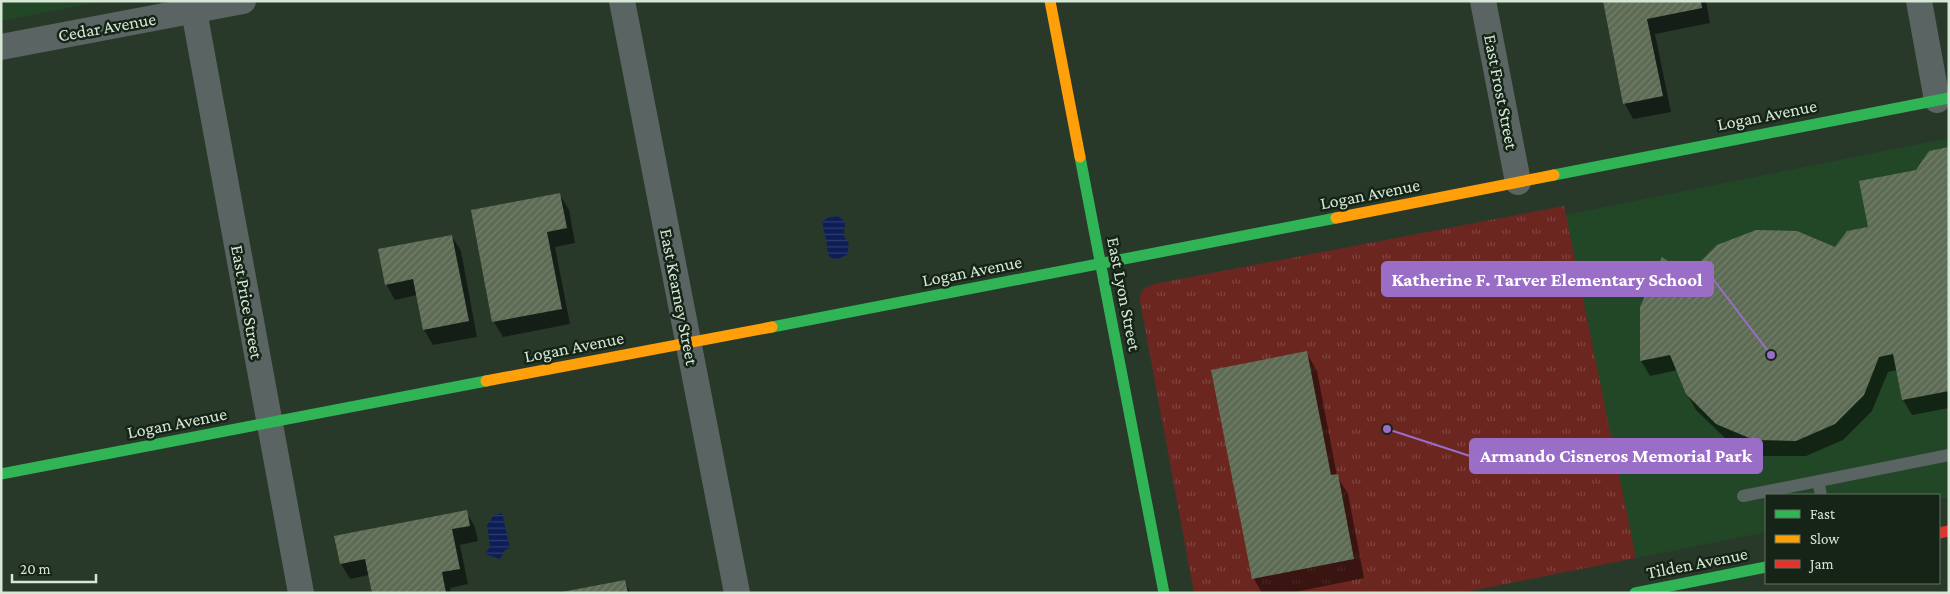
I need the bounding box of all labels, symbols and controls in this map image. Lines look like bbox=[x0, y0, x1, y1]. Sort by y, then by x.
street label: Cedar Avenue bbox=[56, 9, 158, 45]
street label: East Frost Street bbox=[1480, 33, 1522, 152]
street label: Logan Avenue bbox=[1716, 96, 1819, 134]
street label: Logan Avenue bbox=[1319, 175, 1422, 213]
street label: East Kearney Street bbox=[656, 227, 702, 368]
street label: East Lyon Street bbox=[1103, 235, 1145, 354]
street label: East Price Street bbox=[227, 243, 267, 362]
street label: Logan Avenue bbox=[921, 252, 1024, 290]
callout: Katherine F. Tarver Elementary School bbox=[1382, 262, 1713, 296]
text: Katherine F. Tarver Elementary School bbox=[1391, 269, 1703, 290]
street label: Logan Avenue bbox=[523, 328, 626, 366]
street label: Logan Avenue bbox=[126, 404, 229, 442]
callout: Armando Cisneros Memorial Park bbox=[1470, 439, 1762, 473]
text: Armando Cisneros Memorial Park bbox=[1479, 445, 1753, 466]
legend bbox=[1765, 494, 1940, 584]
text: Fast bbox=[1810, 506, 1836, 522]
text: Slow bbox=[1810, 531, 1840, 547]
street label: Tilden Avenue bbox=[1645, 543, 1749, 583]
scale bar bbox=[12, 552, 96, 584]
text: Jam bbox=[1808, 556, 1833, 573]
text: 20 m bbox=[20, 561, 51, 577]

